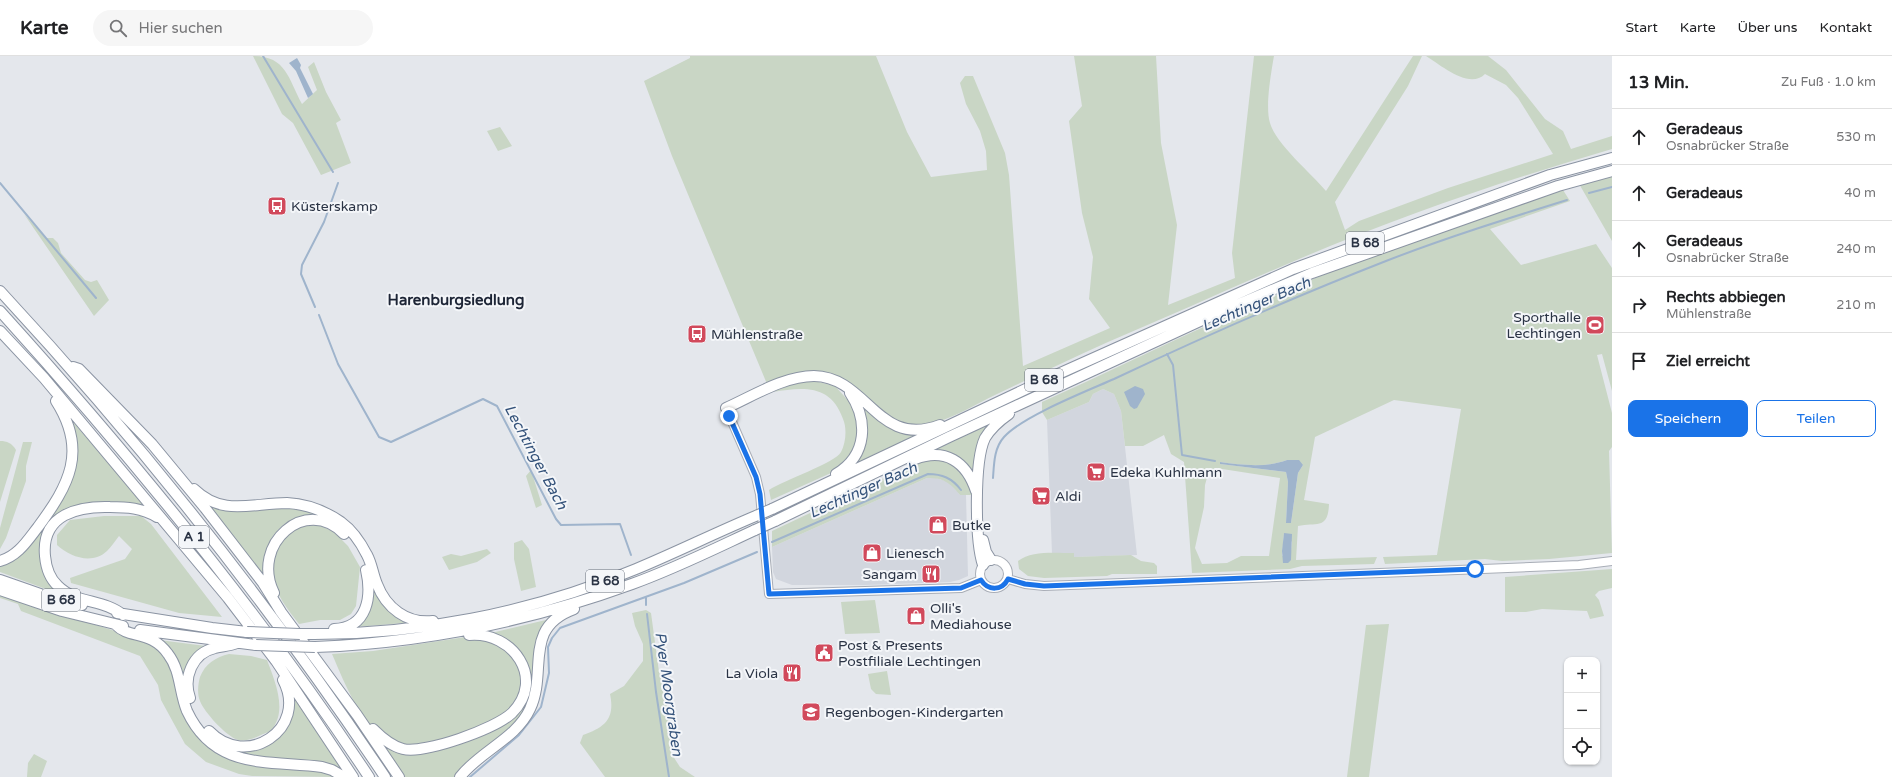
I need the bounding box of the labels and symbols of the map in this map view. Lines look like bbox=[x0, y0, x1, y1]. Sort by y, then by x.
bus stop icon: Küsterskamp bbox=[266, 195, 288, 217]
place label: Küsterskamp bbox=[291, 198, 378, 215]
road number: B 68 bbox=[1346, 232, 1384, 254]
water label: Lechtinger Bach bbox=[1199, 273, 1314, 335]
district label: Harenburgsiedlung bbox=[388, 291, 524, 310]
place label: Sporthalle Lechtingen bbox=[1507, 309, 1581, 342]
sports icon: Sporthalle Lechtingen bbox=[1584, 314, 1606, 336]
bus stop icon: Mühlenstraße bbox=[686, 323, 708, 345]
place label: Mühlenstraße bbox=[711, 326, 803, 343]
road number: B 68 bbox=[1025, 369, 1063, 391]
water label: Lechtinger Bach bbox=[501, 401, 572, 513]
route end bbox=[720, 407, 738, 425]
water label: Lechtinger Bach bbox=[806, 458, 921, 522]
supermarket icon: Edeka Kuhlmann bbox=[1085, 461, 1107, 483]
place label: Edeka Kuhlmann bbox=[1110, 464, 1222, 481]
supermarket icon: Aldi bbox=[1030, 485, 1052, 507]
place label: Aldi bbox=[1055, 488, 1081, 505]
shop icon: Butke bbox=[927, 514, 949, 536]
place label: Butke bbox=[952, 517, 991, 534]
road number: A 1 bbox=[179, 526, 209, 548]
shop icon: Lienesch bbox=[861, 542, 883, 564]
place label: Lienesch bbox=[886, 545, 945, 562]
route start bbox=[1466, 560, 1484, 578]
restaurant icon: Sangam bbox=[920, 563, 942, 585]
place label: Sangam bbox=[862, 566, 917, 583]
road number: B 68 bbox=[586, 570, 624, 592]
road number: B 68 bbox=[42, 589, 80, 611]
place label: Olli's Mediahouse bbox=[930, 600, 1012, 633]
shop icon: Olli's Mediahouse bbox=[905, 605, 927, 627]
water label: Pyer Moorgraben bbox=[651, 631, 687, 758]
place label: Post & Presents Postfiliale Lechtingen bbox=[838, 637, 981, 670]
public building icon: Post & Presents Postfiliale Lechtingen bbox=[813, 642, 835, 664]
restaurant icon: La Viola bbox=[781, 662, 803, 684]
place label: La Viola bbox=[726, 665, 778, 682]
school or university icon: Regenbogen-Kindergarten bbox=[800, 701, 822, 723]
place label: Regenbogen-Kindergarten bbox=[825, 704, 1004, 721]

